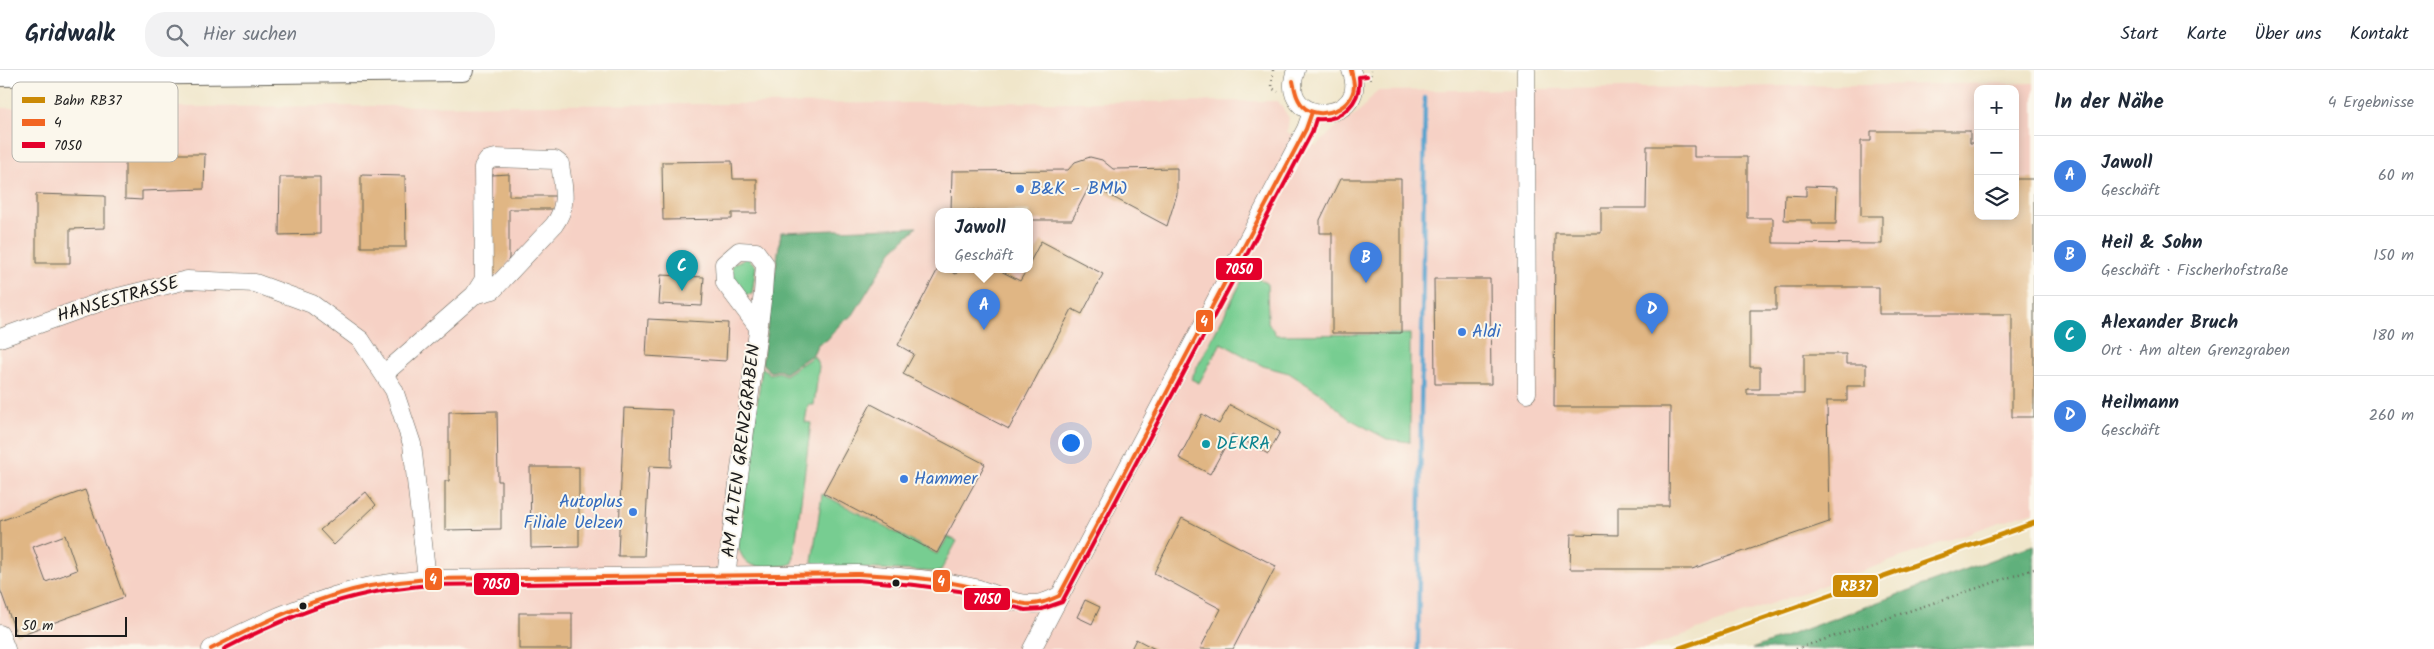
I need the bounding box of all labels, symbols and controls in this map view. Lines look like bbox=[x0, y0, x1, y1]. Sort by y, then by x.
search box bbox=[145, 12, 495, 57]
text: Gridwalk bbox=[25, 15, 115, 54]
text: Hier suchen bbox=[203, 20, 297, 50]
text: Start bbox=[2120, 20, 2158, 49]
text: Karte bbox=[2186, 20, 2226, 49]
text: Über uns bbox=[2254, 20, 2322, 49]
text: Kontakt bbox=[2350, 20, 2409, 49]
icon: search bbox=[163, 21, 191, 49]
legend bbox=[12, 82, 178, 162]
map controls bbox=[1974, 85, 2019, 220]
button: + bbox=[1974, 85, 2019, 130]
text: In der Nähe bbox=[2054, 86, 2164, 119]
text: Bahn RB37 bbox=[54, 90, 122, 112]
text: 4 Ergebnisse bbox=[2328, 90, 2414, 115]
text: 4 bbox=[54, 112, 62, 134]
button: − bbox=[1974, 130, 2019, 175]
text: 7050 bbox=[54, 135, 82, 157]
text: Jawoll bbox=[2101, 148, 2152, 178]
text: A bbox=[2065, 163, 2075, 188]
text: 60 m bbox=[2378, 163, 2414, 188]
place label: B&K - BMW bbox=[1030, 175, 1127, 204]
button: layers bbox=[1974, 175, 2019, 220]
text: Geschäft bbox=[2101, 178, 2160, 203]
marker: B&K - BMW bbox=[1014, 183, 1026, 195]
popup bbox=[935, 208, 1033, 273]
text: Jawoll bbox=[954, 213, 1006, 243]
text: Heil & Sohn bbox=[2101, 228, 2203, 258]
pin: B bbox=[1350, 242, 1382, 283]
text: Geschäft bbox=[954, 243, 1014, 268]
text: B bbox=[2065, 243, 2075, 268]
text: 150 m bbox=[2373, 243, 2414, 268]
pin: C bbox=[666, 250, 698, 291]
line badge: 7050 bbox=[1215, 257, 1263, 281]
text: Geschäft · Fischerhofstraße bbox=[2101, 258, 2288, 283]
text: 7050 bbox=[1225, 259, 1254, 281]
street label: HANSESTRASSE bbox=[54, 269, 183, 331]
pin: A bbox=[968, 289, 1000, 330]
pin: D bbox=[1636, 293, 1668, 334]
text: Alexander Bruch bbox=[2101, 308, 2238, 338]
line badge: 4 bbox=[1195, 309, 1214, 333]
text: 4 bbox=[1200, 311, 1208, 333]
place label: Aldi bbox=[1472, 318, 1501, 347]
text: C bbox=[2065, 323, 2075, 348]
text: 180 m bbox=[2372, 323, 2414, 348]
marker: Aldi bbox=[1456, 326, 1468, 338]
text: Ort · Am alten Grenzgraben bbox=[2101, 338, 2290, 363]
street label: AM ALTEN GRENZGRABEN bbox=[715, 343, 769, 559]
text: Heilmann bbox=[2101, 388, 2179, 418]
text: D bbox=[2065, 403, 2075, 428]
text: 260 m bbox=[2369, 403, 2414, 428]
text: Geschäft bbox=[2101, 418, 2160, 443]
your location bbox=[1058, 430, 1084, 456]
place label: DEKRA bbox=[1216, 430, 1270, 459]
marker: DEKRA bbox=[1200, 438, 1212, 450]
place label: Hammer bbox=[914, 465, 978, 494]
marker: Hammer bbox=[898, 473, 910, 485]
place label: Autoplus Filiale Uelzen bbox=[524, 488, 623, 538]
marker: Autoplus Filiale Uelzen bbox=[627, 506, 639, 518]
line badge: 4 bbox=[424, 567, 443, 591]
text: 4 bbox=[429, 569, 437, 591]
line badge: 4 bbox=[932, 569, 951, 593]
text: 4 bbox=[937, 571, 945, 593]
line badge: 7050 bbox=[473, 572, 520, 596]
text: 7050 bbox=[482, 574, 511, 596]
line badge: RB37 bbox=[1832, 574, 1879, 598]
text: RB37 bbox=[1840, 576, 1872, 598]
unlabelled marker bbox=[891, 578, 901, 588]
line badge: 7050 bbox=[963, 587, 1011, 611]
text: 7050 bbox=[973, 589, 1002, 611]
unlabelled marker bbox=[298, 601, 308, 611]
scale bar bbox=[15, 614, 128, 637]
text: 50 m bbox=[22, 615, 53, 637]

